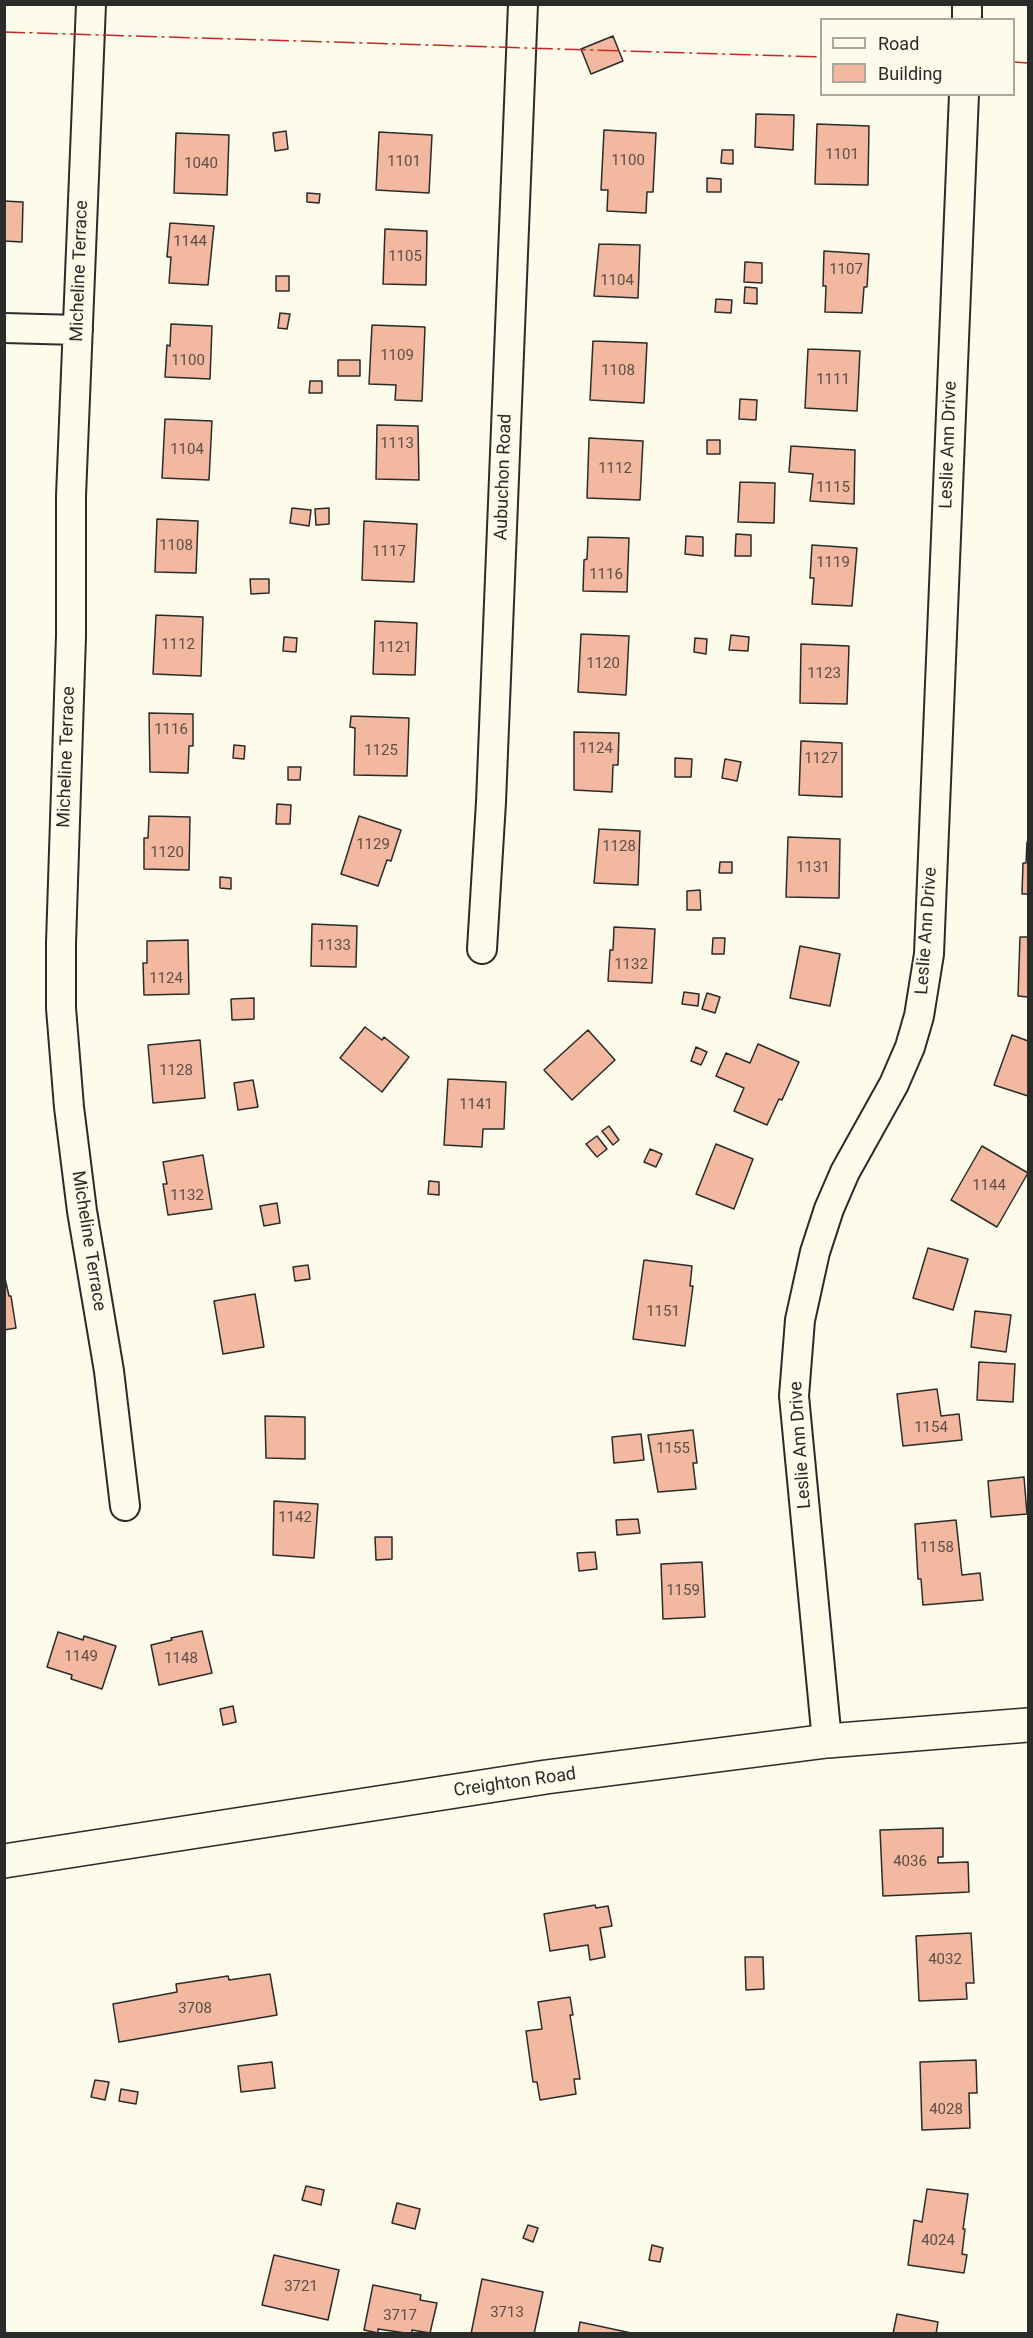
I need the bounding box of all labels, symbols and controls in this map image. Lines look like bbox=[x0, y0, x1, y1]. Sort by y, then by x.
legend bbox=[820, 18, 1015, 96]
text: Road bbox=[878, 33, 919, 54]
text: Building bbox=[878, 63, 942, 84]
house number: 1101 bbox=[825, 146, 859, 164]
house number: 1100 bbox=[611, 152, 645, 170]
house number: 1101 bbox=[387, 153, 421, 171]
house number: 1040 bbox=[184, 155, 218, 173]
street label: Micheline Terrace bbox=[67, 200, 93, 342]
house number: 1144 bbox=[173, 233, 207, 251]
house number: 1105 bbox=[388, 248, 422, 266]
house number: 1107 bbox=[829, 261, 863, 279]
house number: 1104 bbox=[600, 272, 634, 290]
house number: 1109 bbox=[380, 347, 414, 365]
house number: 1100 bbox=[171, 352, 205, 370]
house number: 1108 bbox=[601, 362, 635, 380]
house number: 1111 bbox=[816, 371, 850, 389]
street label: Leslie Ann Drive bbox=[936, 381, 962, 509]
street label: Aubuchon Road bbox=[491, 413, 517, 541]
house number: 1113 bbox=[380, 435, 414, 453]
house number: 1104 bbox=[170, 441, 204, 459]
house number: 1112 bbox=[598, 460, 632, 478]
house number: 1115 bbox=[816, 479, 850, 497]
house number: 1108 bbox=[159, 537, 193, 555]
house number: 1117 bbox=[372, 543, 406, 561]
house number: 1119 bbox=[816, 554, 850, 572]
house number: 1116 bbox=[589, 566, 623, 584]
house number: 1112 bbox=[161, 636, 195, 654]
house number: 1121 bbox=[378, 639, 412, 657]
house number: 1120 bbox=[586, 655, 620, 673]
house number: 1123 bbox=[807, 665, 841, 683]
street label: Micheline Terrace bbox=[54, 686, 80, 828]
house number: 1116 bbox=[154, 721, 188, 739]
house number: 1124 bbox=[579, 740, 613, 758]
house number: 1125 bbox=[364, 742, 398, 760]
house number: 1127 bbox=[804, 750, 838, 768]
house number: 1129 bbox=[356, 836, 390, 854]
house number: 1128 bbox=[602, 838, 636, 856]
house number: 1120 bbox=[150, 844, 184, 862]
house number: 1131 bbox=[796, 859, 830, 877]
street label: Leslie Ann Drive bbox=[912, 866, 942, 996]
house number: 1133 bbox=[317, 937, 351, 955]
house number: 1132 bbox=[614, 956, 648, 974]
house number: 1124 bbox=[149, 970, 183, 988]
house number: 1128 bbox=[159, 1062, 193, 1080]
house number: 1141 bbox=[459, 1096, 493, 1114]
street label: Micheline Terrace bbox=[66, 1169, 110, 1313]
house number: 1144 bbox=[972, 1177, 1006, 1195]
house number: 1132 bbox=[170, 1187, 204, 1205]
house number: 1151 bbox=[646, 1303, 680, 1321]
street label: Leslie Ann Drive bbox=[786, 1380, 816, 1510]
house number: 1154 bbox=[914, 1419, 948, 1437]
house number: 1155 bbox=[656, 1440, 690, 1458]
house number: 1142 bbox=[278, 1509, 312, 1527]
house number: 1158 bbox=[920, 1539, 954, 1557]
house number: 1159 bbox=[666, 1582, 700, 1600]
house number: 1149 bbox=[64, 1648, 98, 1666]
house number: 1148 bbox=[164, 1650, 198, 1668]
street label: Creighton Road bbox=[452, 1764, 578, 1802]
house number: 4036 bbox=[893, 1853, 927, 1871]
house number: 4032 bbox=[928, 1951, 962, 1969]
house number: 3708 bbox=[178, 2000, 212, 2018]
house number: 4028 bbox=[929, 2101, 963, 2119]
house number: 4024 bbox=[921, 2232, 955, 2250]
house number: 3721 bbox=[284, 2278, 318, 2296]
house number: 3713 bbox=[490, 2304, 524, 2322]
house number: 3717 bbox=[383, 2307, 417, 2325]

